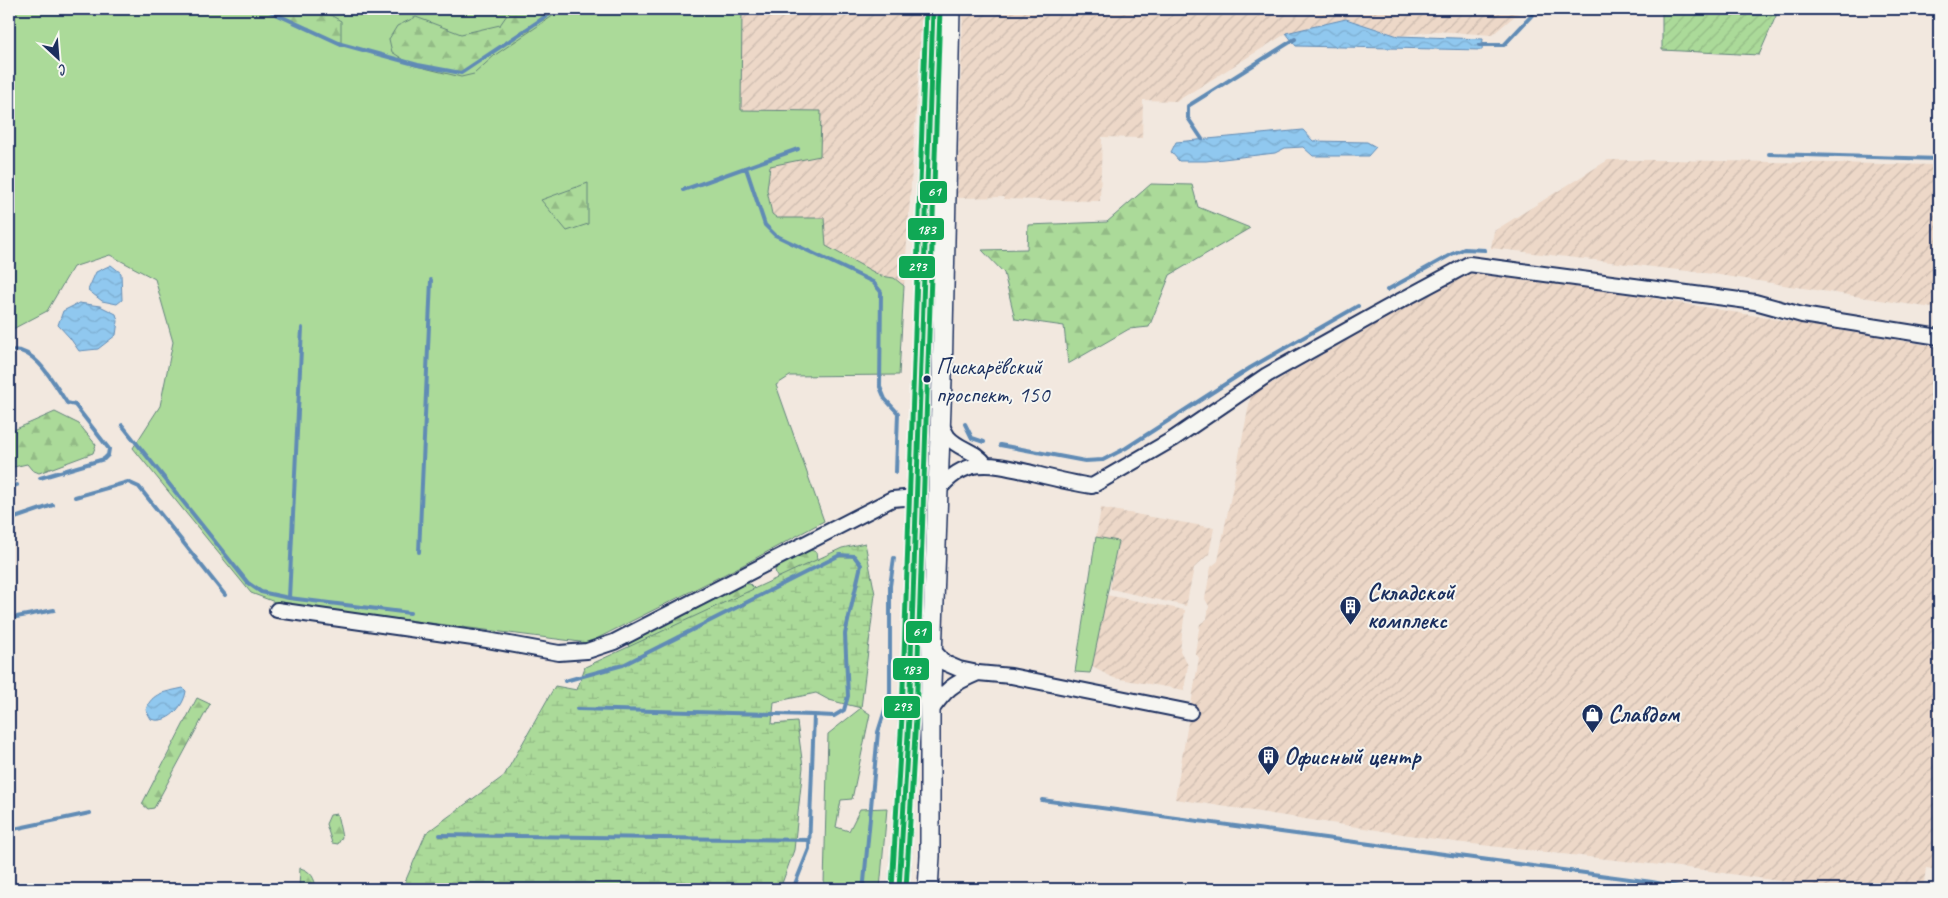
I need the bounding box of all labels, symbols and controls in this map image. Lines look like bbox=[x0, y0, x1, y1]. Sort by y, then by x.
north arrow bbox=[32, 32, 82, 82]
text: С bbox=[55, 60, 70, 79]
line badge: 61 bbox=[919, 180, 948, 204]
text: 61 bbox=[928, 183, 942, 200]
line badge: 183 bbox=[907, 217, 945, 241]
text: 183 bbox=[917, 221, 937, 238]
line badge: 293 bbox=[898, 255, 936, 279]
text: 293 bbox=[908, 258, 928, 275]
place label: Пискарёвский проспект, 150 bbox=[936, 352, 1051, 409]
marker: Пискарёвский проспект, 150 bbox=[922, 374, 932, 384]
place label: Складской комплекс bbox=[1367, 577, 1456, 635]
building icon: Складской комплекс bbox=[1339, 594, 1363, 625]
line badge: 61 bbox=[905, 620, 933, 644]
text: 61 bbox=[913, 623, 927, 640]
line badge: 183 bbox=[892, 657, 930, 681]
text: 183 bbox=[902, 661, 922, 678]
line badge: 293 bbox=[883, 695, 921, 719]
text: 293 bbox=[893, 698, 913, 715]
place label: Славдом bbox=[1608, 699, 1681, 729]
shop icon: Славдом bbox=[1580, 702, 1604, 733]
place label: Офисный центр bbox=[1284, 741, 1422, 771]
building icon: Офисный центр bbox=[1256, 744, 1280, 775]

